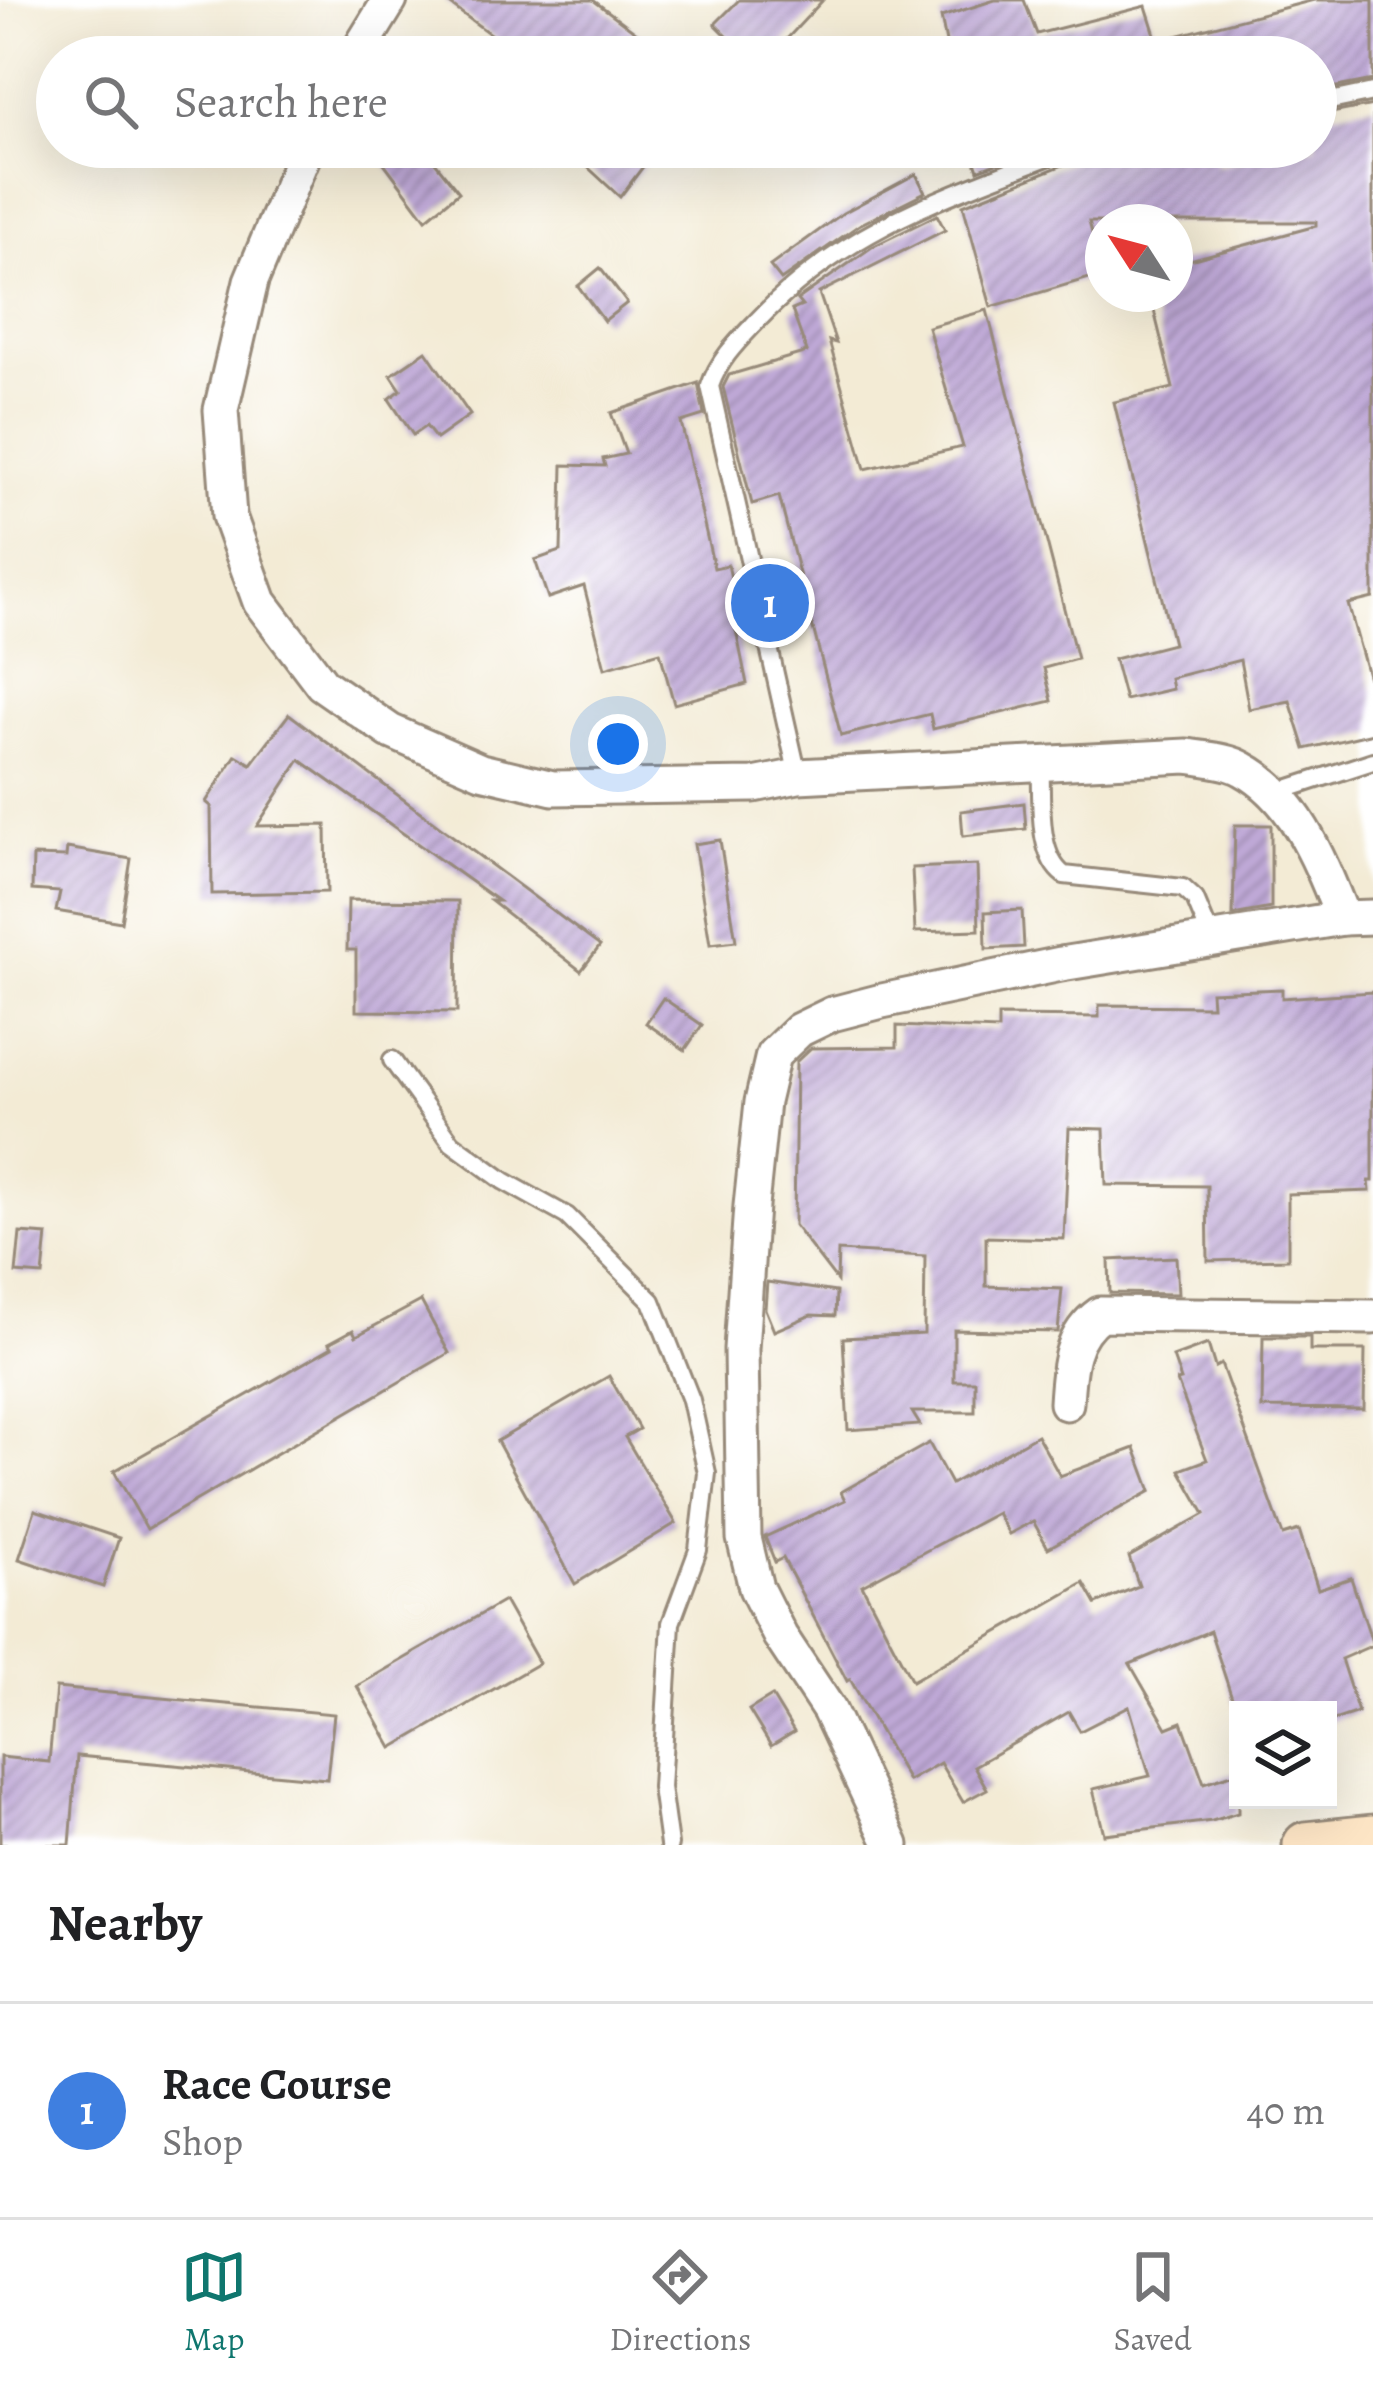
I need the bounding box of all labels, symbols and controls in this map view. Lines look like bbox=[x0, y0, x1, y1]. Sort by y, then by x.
search box bbox=[36, 36, 1337, 168]
icon: search bbox=[78, 69, 144, 135]
text: Search here bbox=[174, 71, 388, 133]
north arrow bbox=[1085, 204, 1193, 312]
pin: 1 bbox=[731, 558, 809, 648]
your location bbox=[588, 714, 648, 774]
map controls bbox=[1229, 1701, 1337, 1809]
button: layers bbox=[1229, 1701, 1337, 1809]
text: Nearby bbox=[48, 1888, 202, 1958]
text: Race Course bbox=[162, 2053, 392, 2115]
text: 1 bbox=[80, 2084, 94, 2137]
text: 40 m bbox=[1246, 2084, 1325, 2137]
text: Shop bbox=[162, 2115, 243, 2168]
tab: Map bbox=[181, 2244, 247, 2361]
tab: Directions bbox=[610, 2244, 751, 2361]
tab: Saved bbox=[1114, 2244, 1192, 2361]

